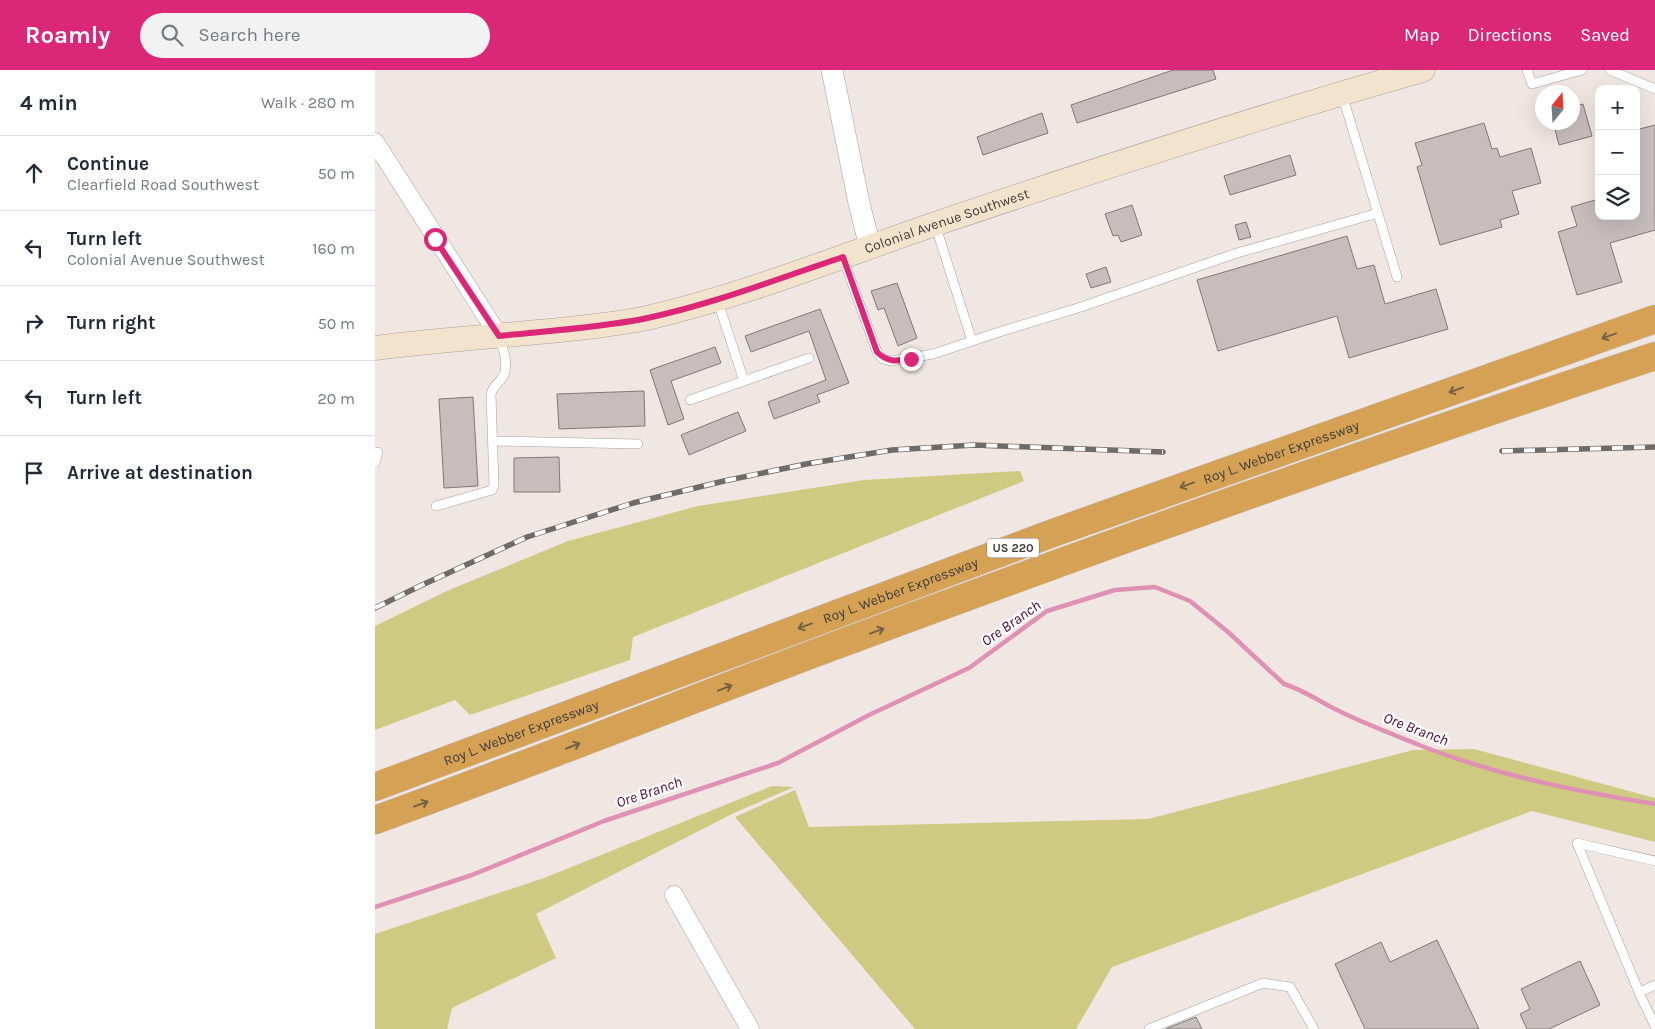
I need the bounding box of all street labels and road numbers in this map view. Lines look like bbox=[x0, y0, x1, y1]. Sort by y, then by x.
street label: Colonial Avenue Southwest bbox=[862, 185, 1031, 257]
street label: Roy L. Webber Expressway bbox=[1201, 416, 1362, 488]
road number: US 220 bbox=[987, 538, 1039, 558]
street label: Roy L. Webber Expressway bbox=[820, 553, 981, 627]
street label: Roy L. Webber Expressway bbox=[441, 695, 602, 769]

